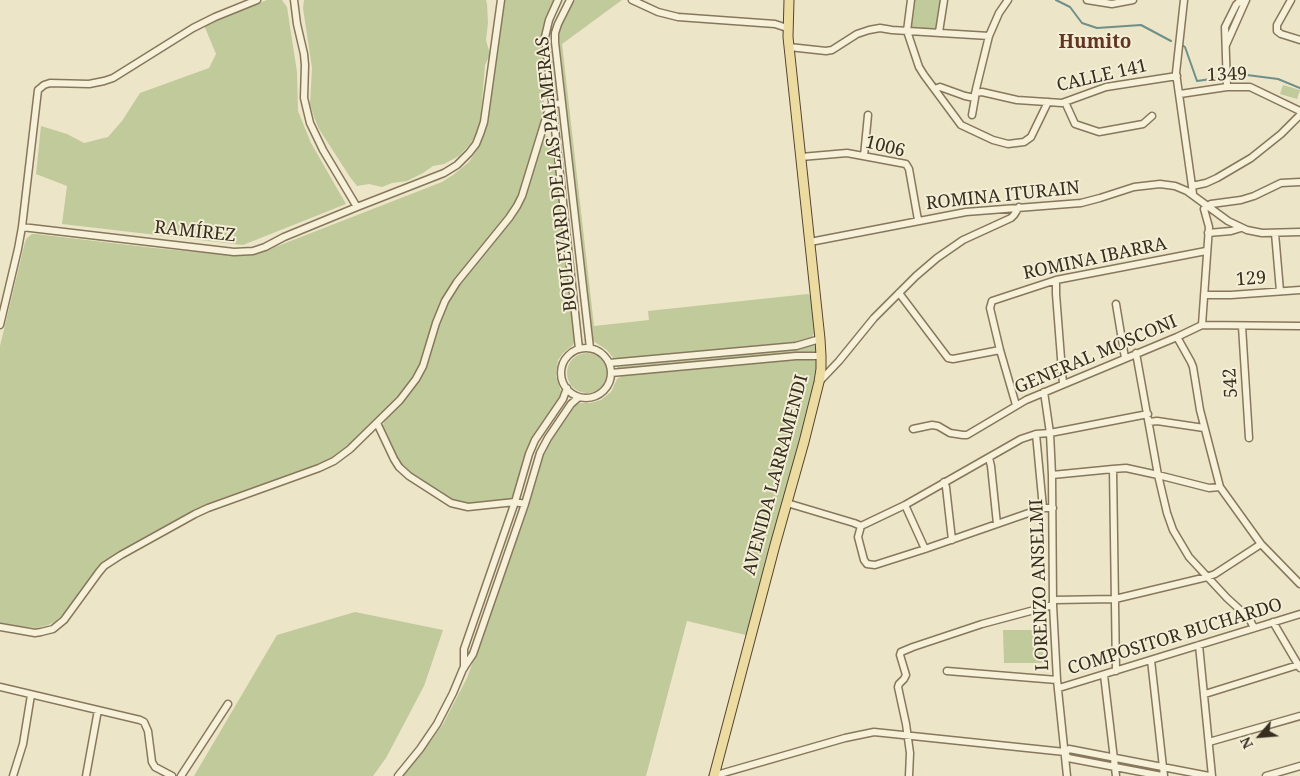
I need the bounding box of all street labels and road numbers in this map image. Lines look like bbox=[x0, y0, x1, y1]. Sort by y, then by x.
street label: BOULEVARD DE LAS PALMERAS bbox=[532, 35, 582, 313]
street label: CALLE 141 bbox=[1055, 55, 1149, 97]
street label: 1349 bbox=[1207, 64, 1247, 86]
street label: 1006 bbox=[863, 132, 907, 162]
street label: ROMINA ITURAIN bbox=[925, 177, 1081, 215]
street label: RAMÍREZ bbox=[153, 217, 237, 247]
street label: ROMINA IBARRA bbox=[1021, 233, 1169, 285]
street label: 129 bbox=[1235, 267, 1267, 291]
street label: GENERAL MOSCONI bbox=[1012, 311, 1180, 399]
street label: 542 bbox=[1219, 367, 1243, 399]
street label: AVENIDA LARRAMENDI bbox=[739, 372, 813, 578]
street label: LORENZO ANSELMI bbox=[1026, 499, 1054, 671]
street label: COMPOSITOR BUCHARDO bbox=[1065, 594, 1285, 680]

